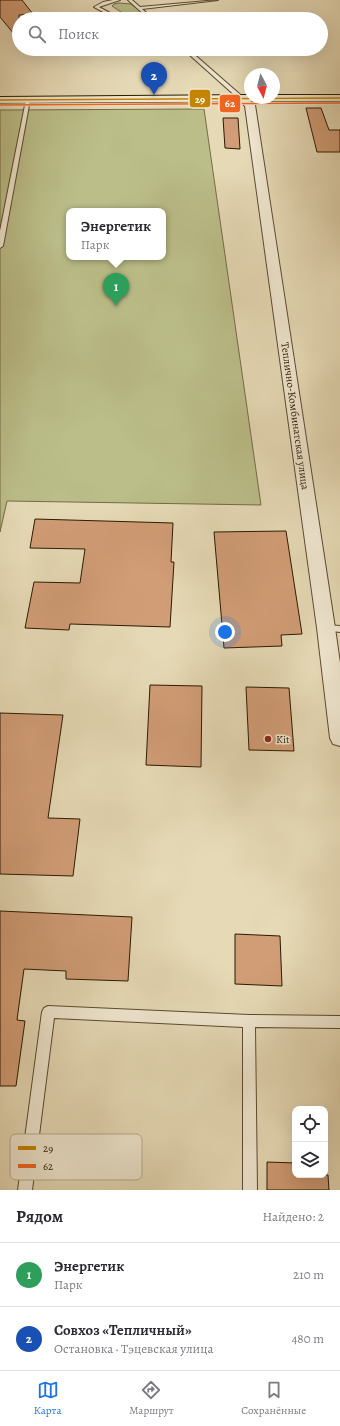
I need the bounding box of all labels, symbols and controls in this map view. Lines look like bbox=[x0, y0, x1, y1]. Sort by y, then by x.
search box bbox=[12, 12, 328, 56]
icon: search bbox=[26, 23, 48, 45]
text: Поиск bbox=[58, 24, 99, 44]
pin: 2 bbox=[141, 62, 167, 95]
north arrow bbox=[244, 68, 280, 104]
line badge: 29 bbox=[189, 89, 211, 108]
text: 29 bbox=[195, 92, 205, 107]
line badge: 62 bbox=[219, 94, 241, 113]
text: 62 bbox=[225, 96, 236, 111]
popup bbox=[66, 208, 166, 260]
text: Энергетик bbox=[81, 216, 151, 236]
text: Парк bbox=[81, 236, 109, 253]
pin: 1 bbox=[103, 273, 129, 306]
street label: Теплично-Комбинатская улица bbox=[277, 341, 313, 492]
your location bbox=[215, 622, 235, 642]
place label: Kit bbox=[276, 732, 290, 747]
marker: Kit bbox=[263, 734, 273, 744]
map controls bbox=[292, 1106, 328, 1178]
button: locate bbox=[292, 1106, 328, 1142]
legend bbox=[10, 1134, 142, 1180]
text: 29 bbox=[43, 1141, 53, 1156]
button: layers bbox=[292, 1142, 328, 1178]
text: 62 bbox=[43, 1159, 53, 1174]
text: Рядом bbox=[16, 1205, 63, 1228]
text: Найдено: 2 bbox=[263, 1208, 324, 1225]
text: Энергетик bbox=[54, 1256, 124, 1276]
text: 1 bbox=[27, 1266, 31, 1283]
text: 210 m bbox=[293, 1266, 324, 1283]
text: Парк bbox=[54, 1276, 83, 1293]
text: Совхоз «Тепличный» bbox=[54, 1320, 192, 1340]
text: 2 bbox=[26, 1330, 32, 1347]
text: 480 m bbox=[291, 1330, 324, 1347]
text: Остановка · Тэцевская улица bbox=[54, 1340, 213, 1357]
tab: Карта bbox=[34, 1379, 62, 1418]
tab: Маршрут bbox=[129, 1379, 174, 1418]
tab: Сохранённые bbox=[241, 1379, 306, 1418]

